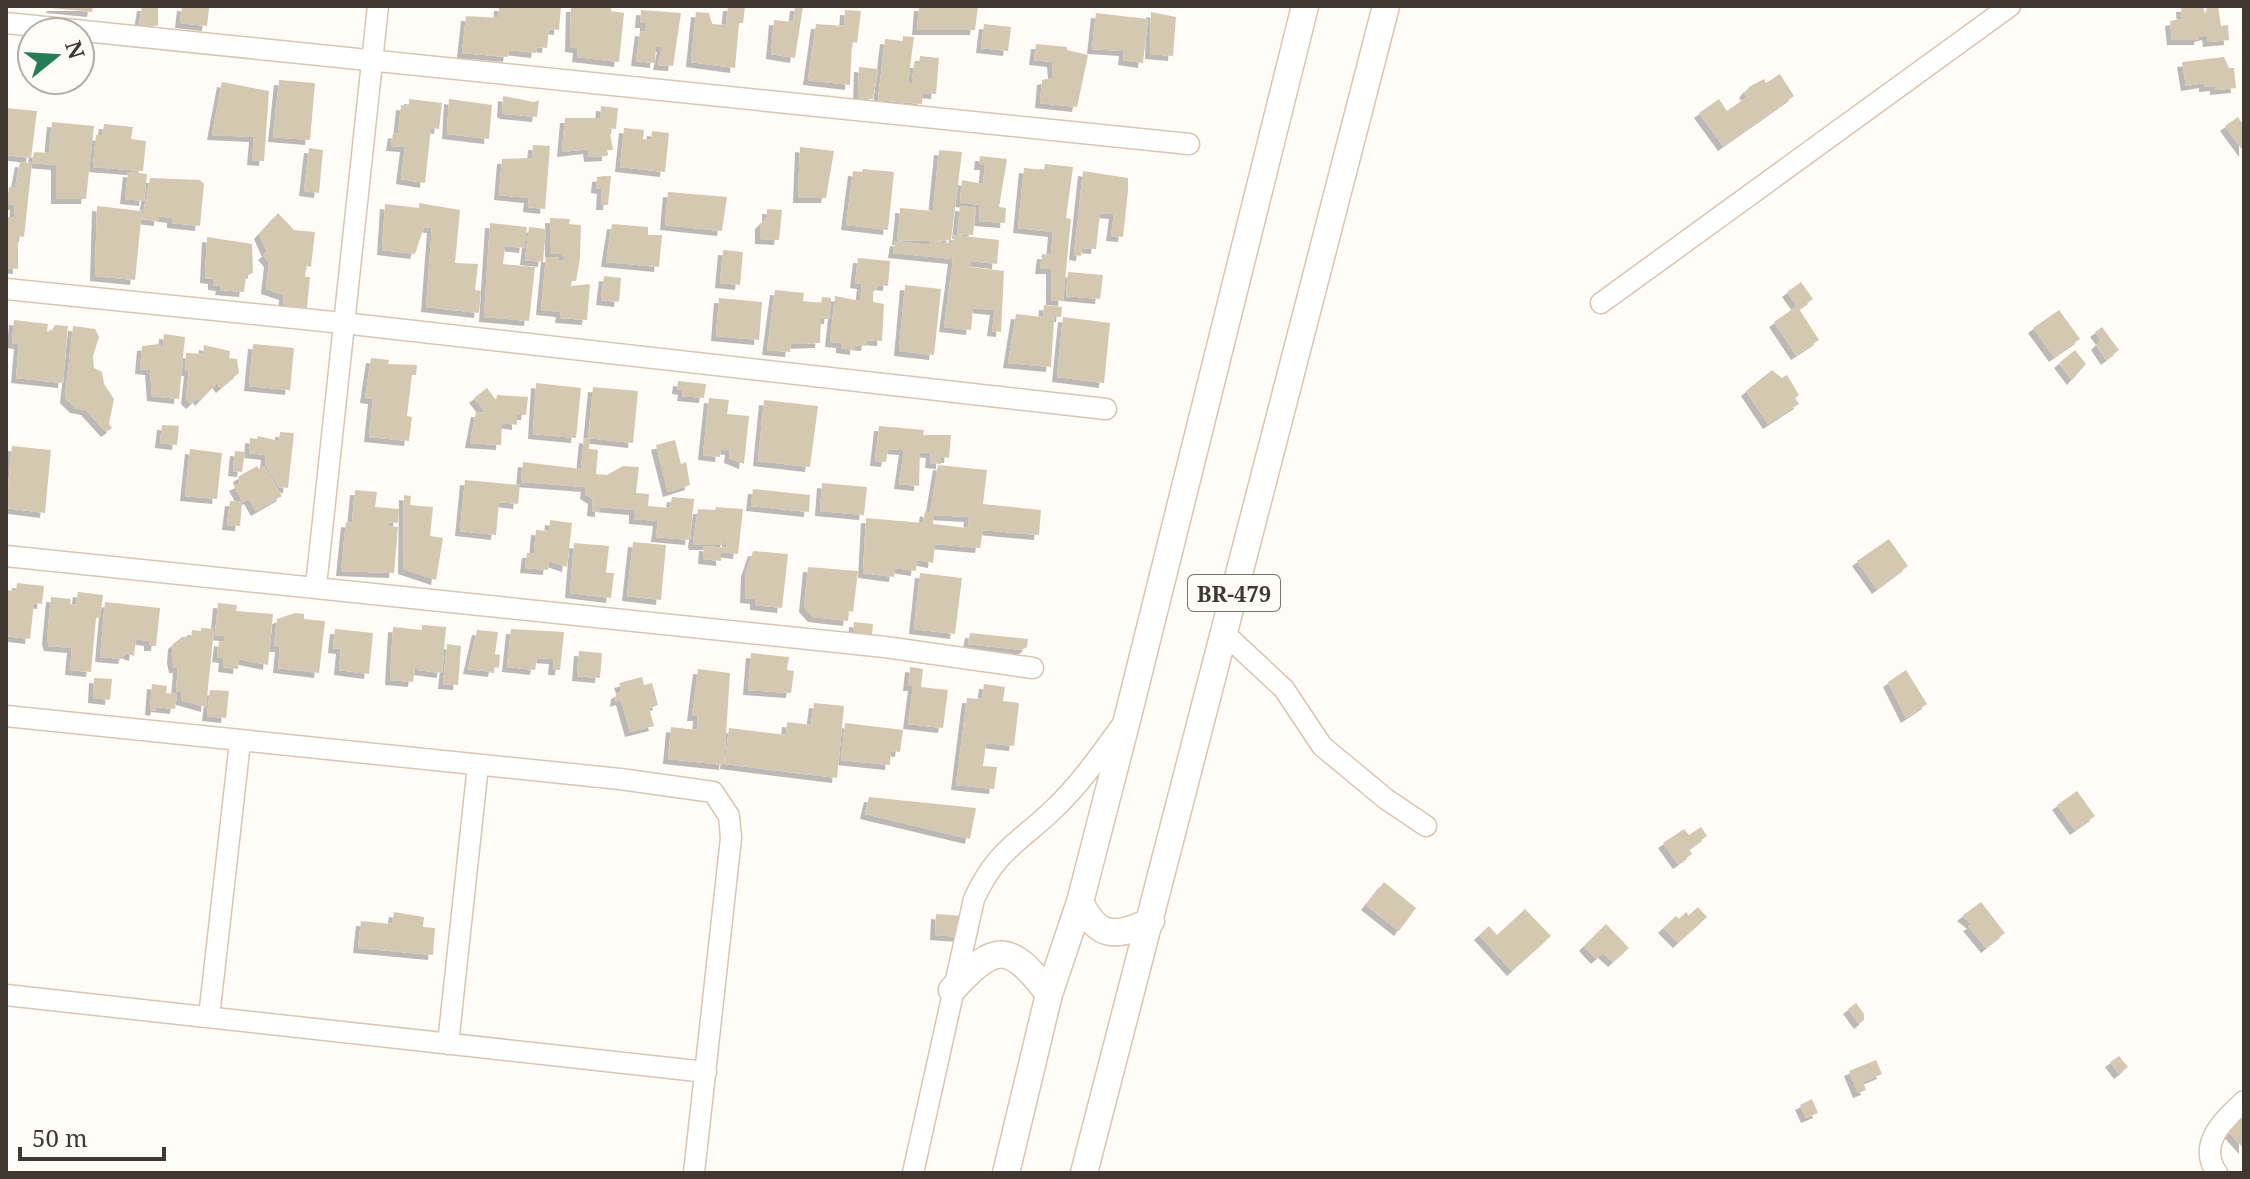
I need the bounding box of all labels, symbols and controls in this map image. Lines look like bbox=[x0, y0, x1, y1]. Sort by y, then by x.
north arrow bbox=[16, 16, 96, 96]
text: N bbox=[59, 37, 93, 62]
road number: BR-479 bbox=[1188, 575, 1280, 611]
scale bar bbox=[20, 1111, 164, 1161]
text: 50 m bbox=[32, 1121, 88, 1154]

